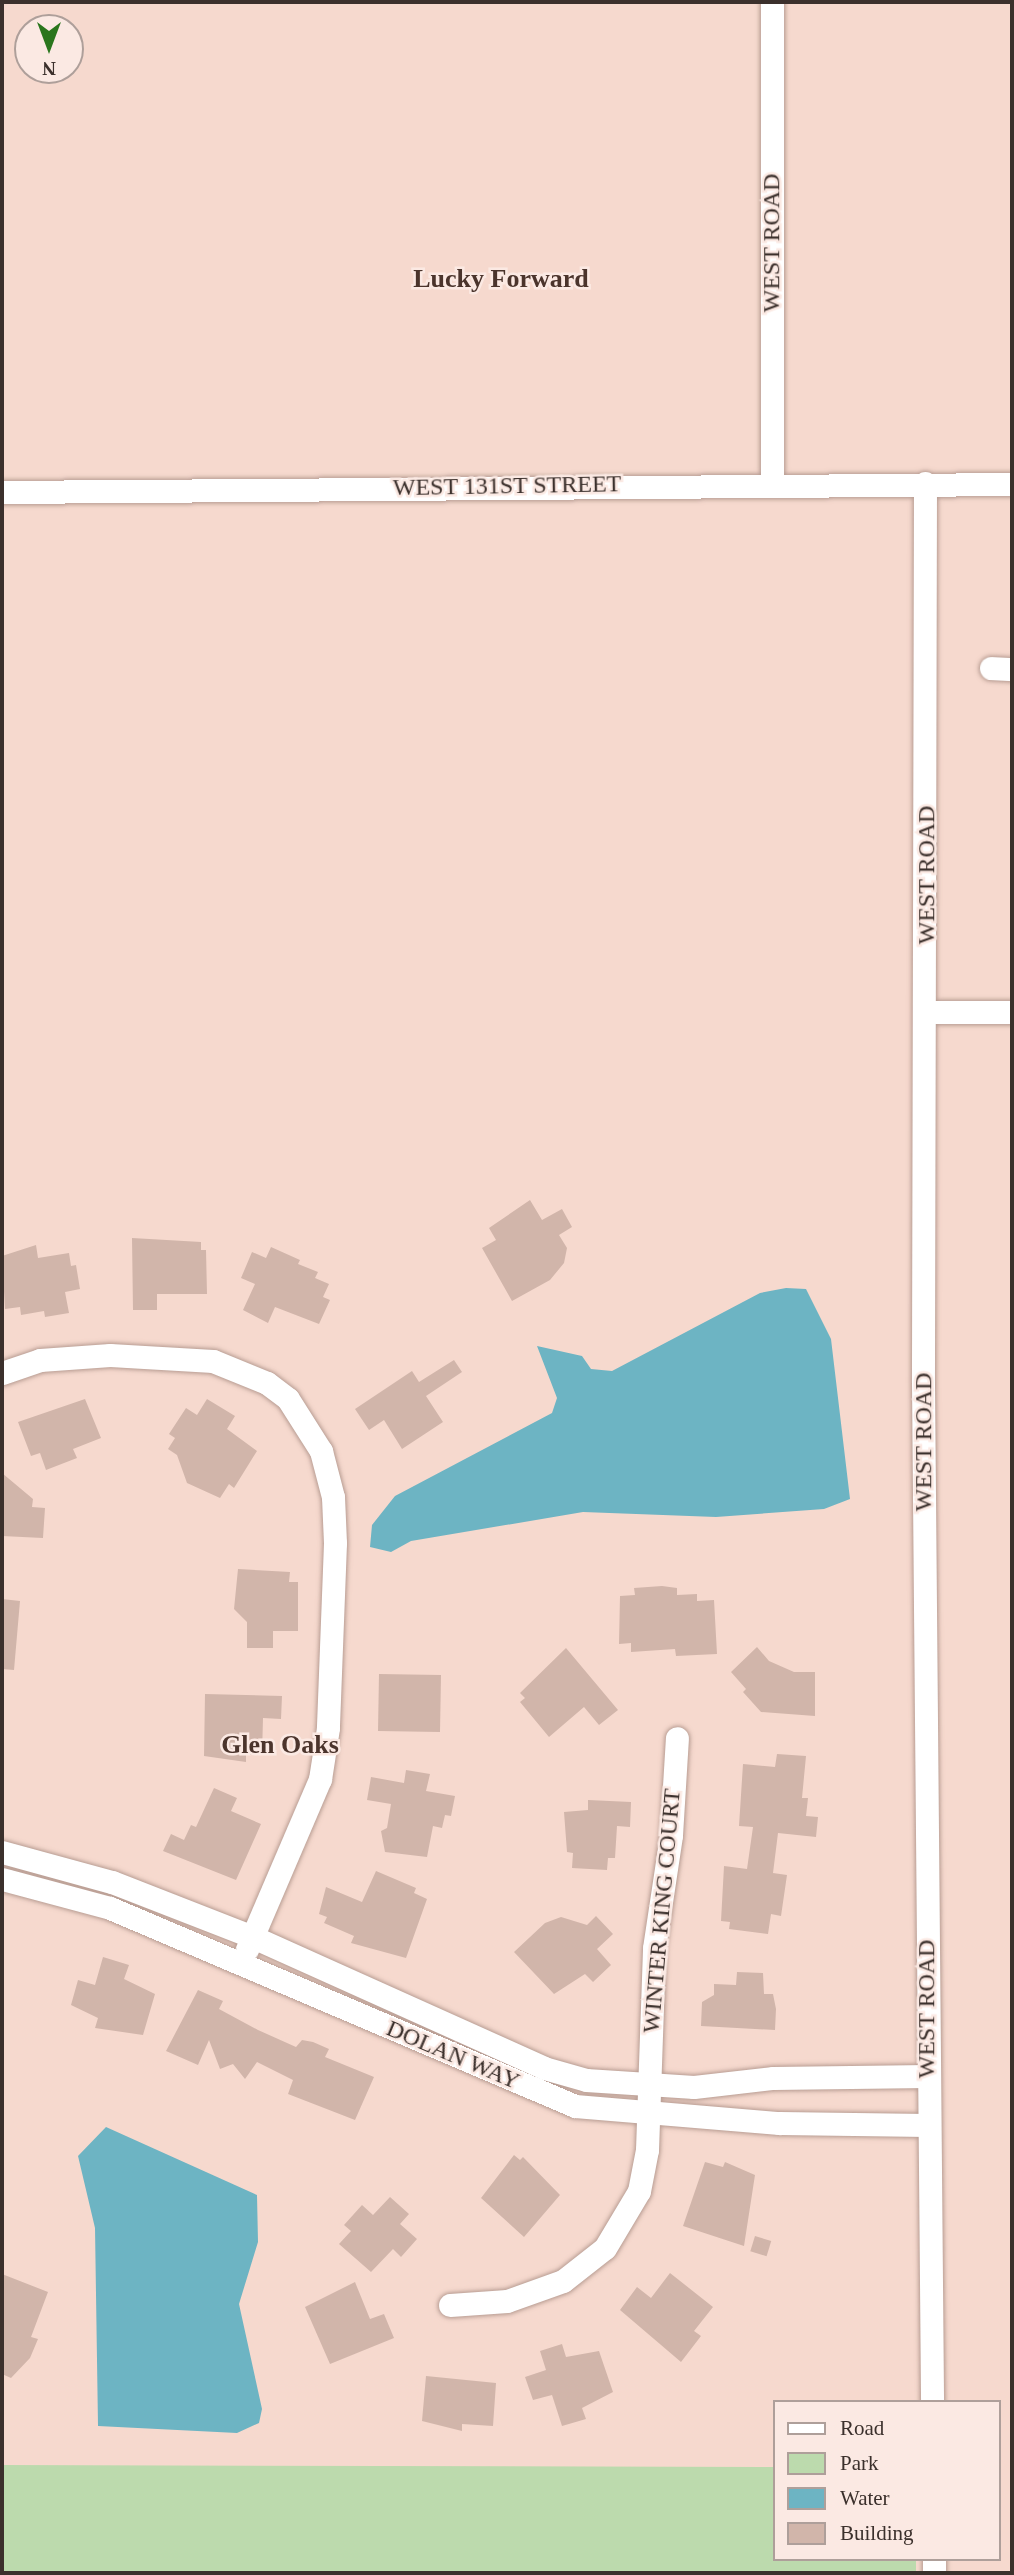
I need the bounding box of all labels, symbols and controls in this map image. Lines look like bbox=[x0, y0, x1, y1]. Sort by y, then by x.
north arrow bbox=[14, 14, 84, 84]
text: N bbox=[42, 58, 56, 79]
street label: WEST ROAD bbox=[758, 173, 786, 313]
district label: Lucky Forward bbox=[413, 263, 589, 295]
street label: WEST 131ST STREET bbox=[392, 470, 622, 502]
street label: WEST ROAD bbox=[913, 805, 941, 945]
street label: WEST ROAD bbox=[910, 1372, 938, 1512]
district label: Glen Oaks bbox=[221, 1729, 339, 1761]
street label: WINTER KING COURT bbox=[637, 1788, 687, 2034]
street label: WEST ROAD bbox=[913, 1939, 941, 2079]
street label: DOLAN WAY bbox=[382, 2014, 524, 2096]
legend bbox=[772, 2400, 1000, 2561]
text: Road bbox=[840, 2416, 884, 2440]
text: Park bbox=[840, 2451, 879, 2475]
text: Water bbox=[840, 2486, 890, 2510]
text: Building bbox=[840, 2521, 914, 2545]

